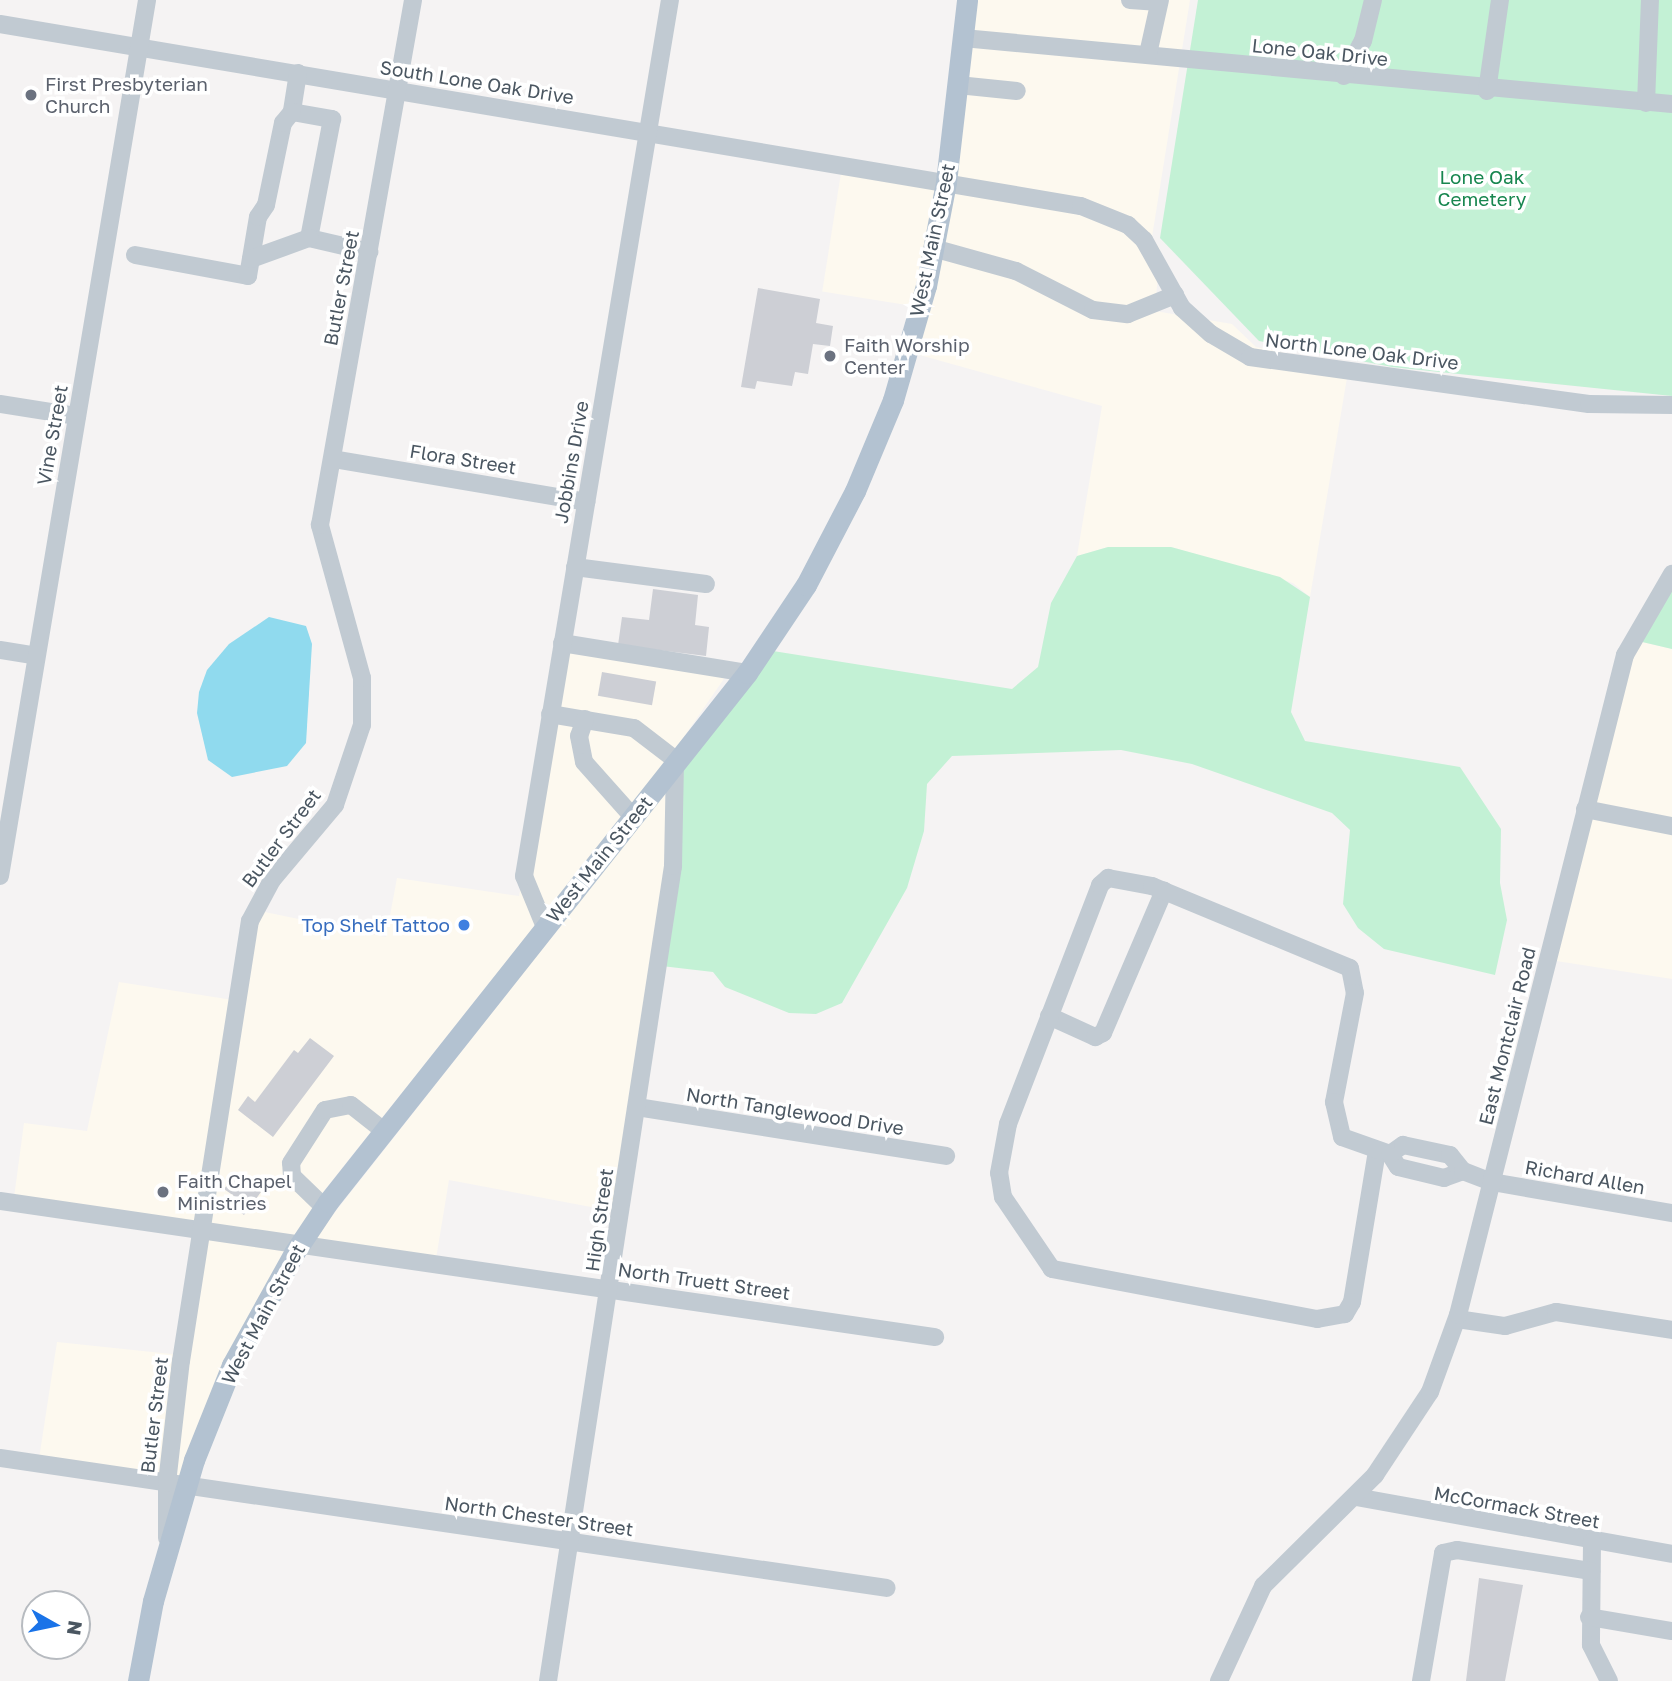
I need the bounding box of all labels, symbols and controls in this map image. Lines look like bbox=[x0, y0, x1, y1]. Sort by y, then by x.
street label: Lone Oak Drive bbox=[1251, 34, 1389, 70]
street label: South Lone Oak Drive bbox=[378, 55, 576, 109]
place label: First Presbyterian Church bbox=[45, 73, 208, 117]
marker: First Presbyterian Church bbox=[23, 87, 39, 103]
street label: West Main Street bbox=[905, 161, 959, 319]
park label: Lone Oak Cemetery bbox=[1437, 166, 1527, 210]
street label: Butler Street bbox=[319, 228, 363, 348]
street label: North Lone Oak Drive bbox=[1264, 328, 1460, 374]
place label: Faith Worship Center bbox=[844, 334, 970, 378]
marker: Faith Worship Center bbox=[822, 348, 838, 364]
street label: Vine Street bbox=[32, 383, 72, 487]
street label: Jobbins Drive bbox=[549, 399, 593, 525]
street label: Flora Street bbox=[408, 439, 518, 479]
street label: Butler Street bbox=[237, 784, 325, 892]
street label: West Main Street bbox=[541, 791, 657, 927]
place label: Top Shelf Tattoo bbox=[301, 914, 450, 936]
marker: Top Shelf Tattoo bbox=[456, 917, 472, 933]
street label: East Montclair Road bbox=[1474, 945, 1540, 1127]
street label: North Tanglewood Drive bbox=[685, 1083, 905, 1139]
street label: Richard Allen bbox=[1523, 1155, 1647, 1199]
street label: High Street bbox=[580, 1167, 618, 1273]
place label: Faith Chapel Ministries bbox=[177, 1170, 292, 1214]
marker: Faith Chapel Ministries bbox=[155, 1184, 171, 1200]
street label: West Main Street bbox=[216, 1240, 310, 1388]
street label: North Truett Street bbox=[616, 1258, 792, 1304]
street label: Butler Street bbox=[136, 1355, 172, 1475]
street label: McCormack Street bbox=[1432, 1481, 1602, 1533]
street label: North Chester Street bbox=[443, 1491, 635, 1541]
north arrow bbox=[21, 1590, 91, 1660]
text: N bbox=[63, 1619, 88, 1637]

